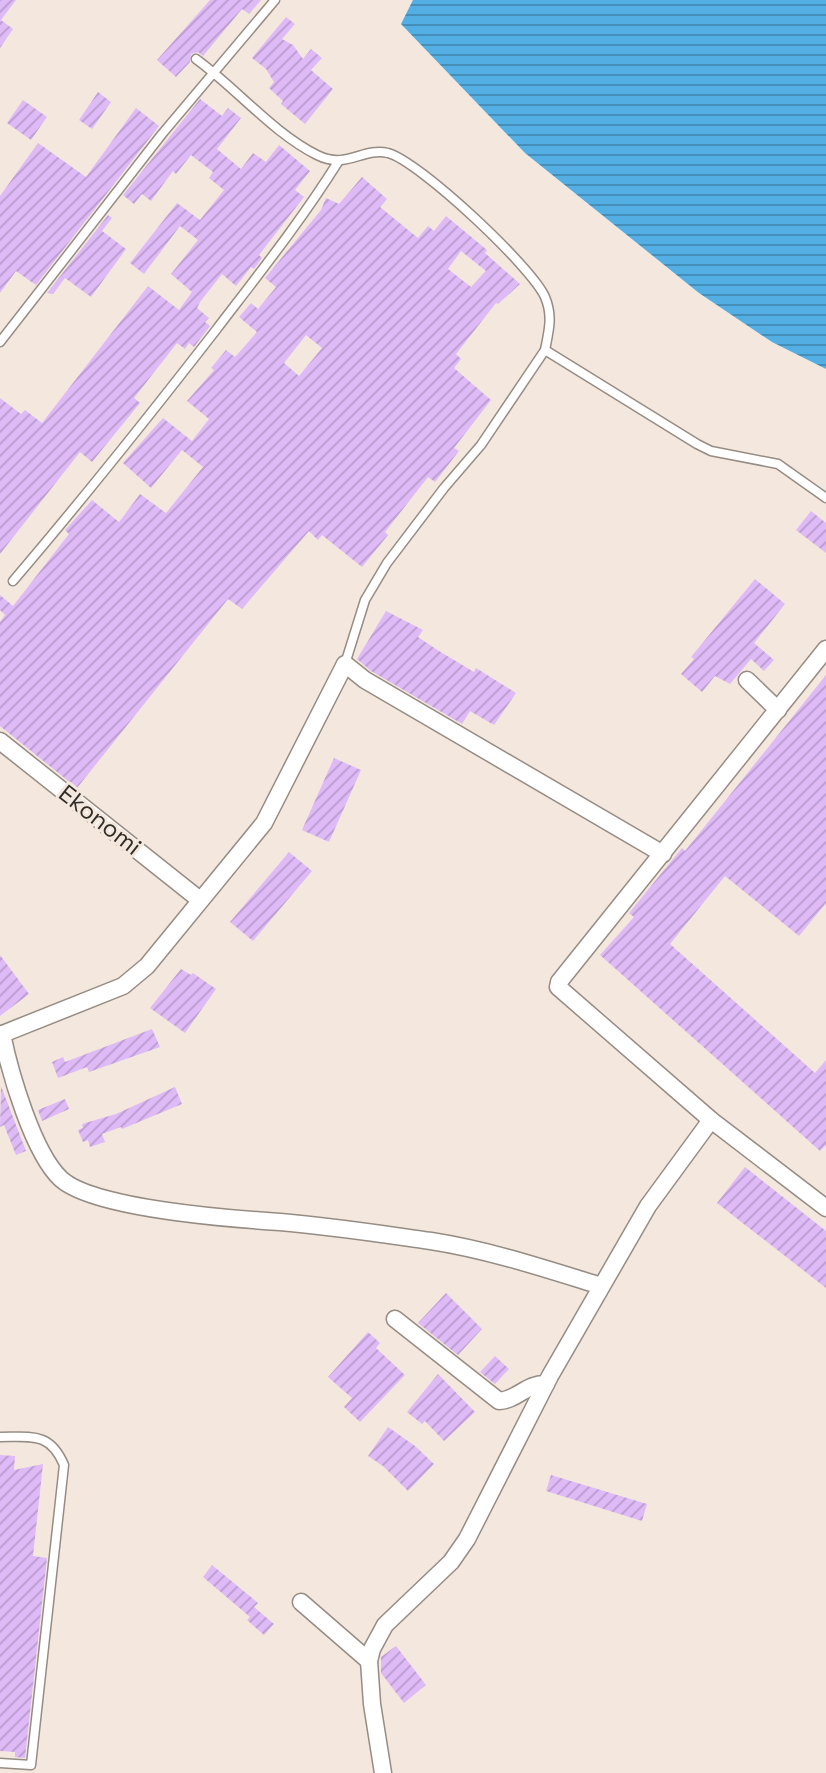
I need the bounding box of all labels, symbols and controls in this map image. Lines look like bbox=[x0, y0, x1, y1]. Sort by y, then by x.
street label: Ekonomi bbox=[53, 778, 148, 862]

